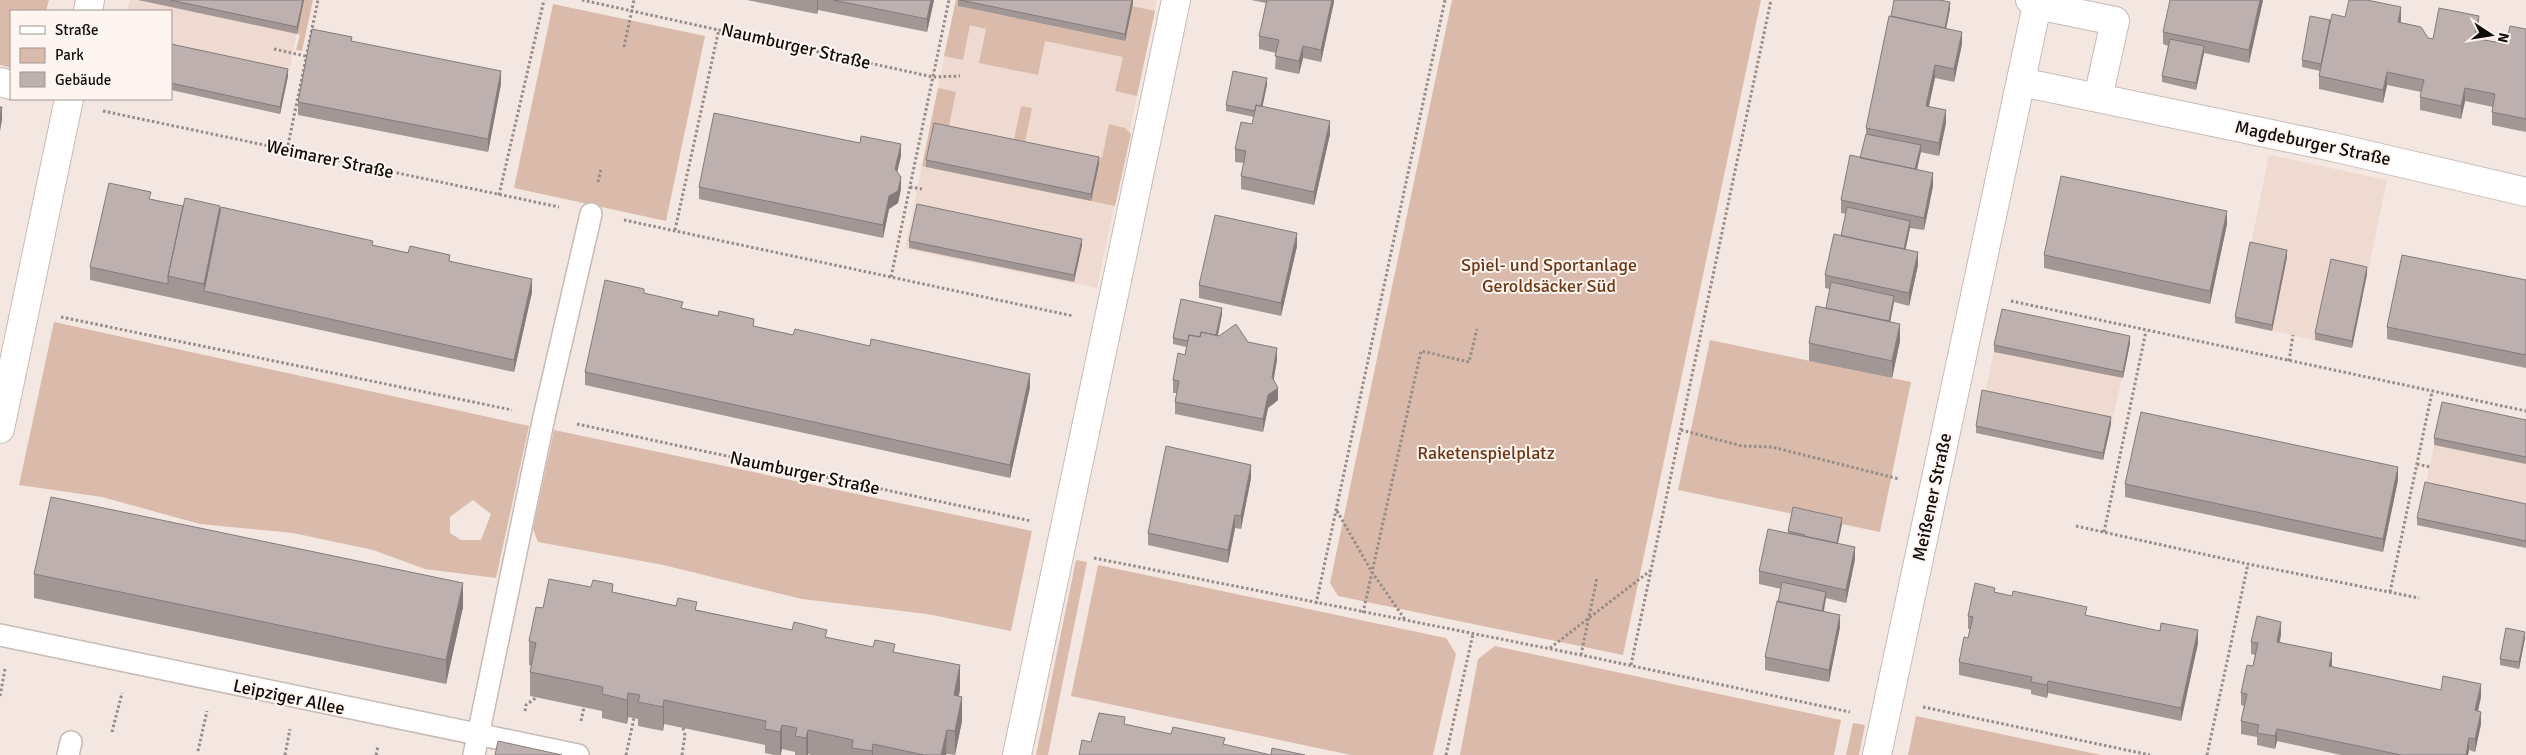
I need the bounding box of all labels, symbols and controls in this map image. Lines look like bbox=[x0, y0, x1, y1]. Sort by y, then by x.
legend bbox=[10, 10, 172, 100]
north arrow bbox=[2466, 10, 2516, 60]
street label: Naumburger Straße bbox=[719, 18, 873, 74]
text: Straße bbox=[55, 21, 99, 39]
text: N bbox=[2494, 31, 2513, 44]
text: Park bbox=[55, 46, 84, 64]
text: Gebäude bbox=[55, 71, 111, 89]
street label: Magdeburger Straße bbox=[2233, 116, 2393, 170]
street label: Weimarer Straße bbox=[264, 135, 396, 183]
park label: Spiel- und Sportanlage Geroldsäcker Süd bbox=[1461, 254, 1637, 297]
street label: Meißener Straße bbox=[1908, 431, 1956, 563]
park label: Raketenspielplatz bbox=[1417, 442, 1555, 464]
street label: Naumburger Straße bbox=[728, 446, 882, 500]
street label: Leipziger Allee bbox=[231, 674, 347, 720]

